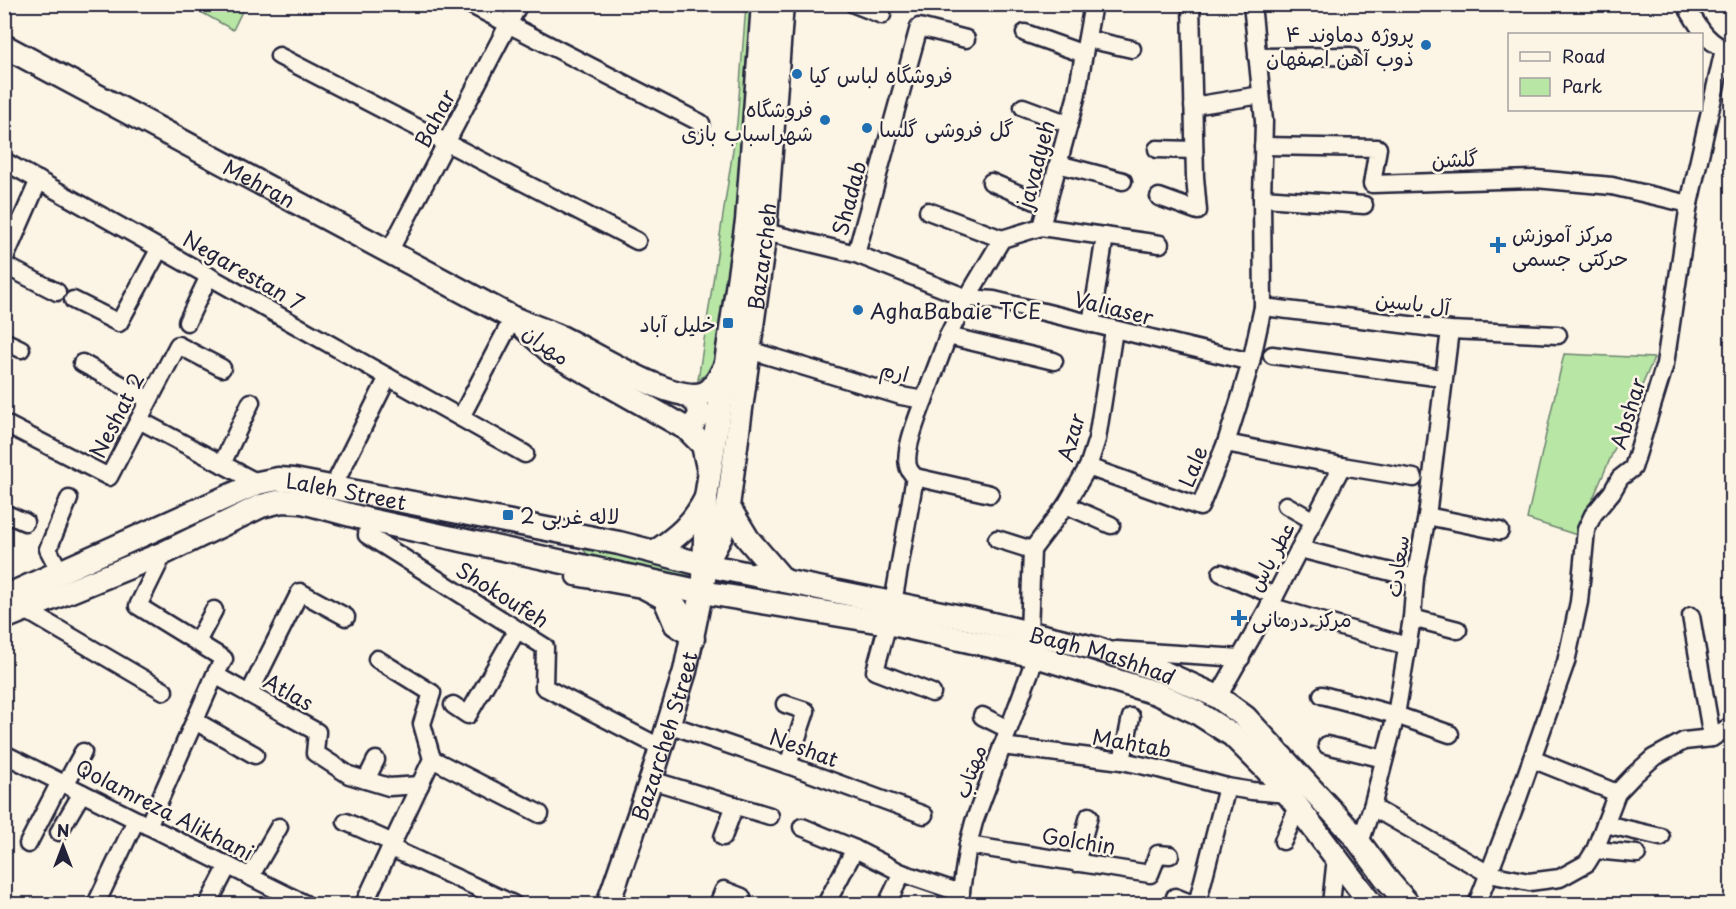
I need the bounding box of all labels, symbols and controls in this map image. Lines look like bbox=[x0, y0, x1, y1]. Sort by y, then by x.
place label: پروژه دماوند ۴ ذوب آهن اصفهان bbox=[1266, 17, 1414, 73]
legend bbox=[1508, 33, 1703, 111]
marker: پروژه دماوند ۴ ذوب آهن اصفهان bbox=[1419, 38, 1433, 52]
text: Road bbox=[1562, 42, 1606, 69]
place label: فروشگاه لباس کیا bbox=[809, 58, 953, 90]
marker: فروشگاه لباس کیا bbox=[790, 67, 804, 81]
text: Park bbox=[1562, 72, 1602, 99]
street label: Bahar bbox=[405, 83, 463, 153]
place label: فروشگاه شهراسباب بازی bbox=[681, 92, 813, 148]
place label: گل فروشی گلسا bbox=[879, 112, 1014, 144]
marker: فروشگاه شهراسباب بازی bbox=[818, 113, 832, 127]
street label: javadyeh bbox=[1007, 116, 1062, 214]
marker: گل فروشی گلسا bbox=[860, 121, 874, 135]
street label: گلشن bbox=[1431, 141, 1479, 175]
street label: Mehran bbox=[218, 150, 301, 215]
street label: Shadab bbox=[823, 157, 873, 239]
street label: Bazarcheh bbox=[738, 201, 783, 312]
place label: مرکز آموزش حرکتی جسمی bbox=[1512, 217, 1628, 273]
street label: Negarestan 7 bbox=[177, 222, 311, 318]
marker: مرکز آموزش حرکتی جسمی bbox=[1489, 236, 1507, 254]
street label: Valiaser bbox=[1071, 282, 1157, 332]
street label: آل یاسین bbox=[1374, 282, 1453, 323]
place label: AghaBabaie TCE bbox=[870, 294, 1042, 326]
marker: AghaBabaie TCE bbox=[851, 303, 865, 317]
place label: خلیل آباد bbox=[640, 307, 716, 339]
street label: مهران bbox=[517, 316, 577, 372]
marker: خلیل آباد bbox=[721, 316, 735, 330]
street label: ارم bbox=[877, 351, 913, 391]
street label: Neshat 2 bbox=[81, 366, 151, 464]
street label: Abshar bbox=[1601, 373, 1653, 453]
street label: Azar bbox=[1048, 409, 1092, 465]
street label: Lale bbox=[1169, 440, 1215, 492]
street label: Laleh Street bbox=[285, 464, 409, 517]
place label: لاله غربی 2 bbox=[520, 499, 619, 531]
marker: لاله غربی 2 bbox=[501, 508, 515, 522]
street label: عطر یاس bbox=[1238, 515, 1302, 597]
street label: سعادت bbox=[1376, 533, 1416, 599]
street label: Shokoufeh bbox=[450, 553, 556, 635]
place label: مرکز درمانی bbox=[1252, 602, 1352, 634]
marker: مرکز درمانی bbox=[1230, 609, 1248, 627]
street label: Bagh Mashhad bbox=[1026, 617, 1181, 692]
street label: Bazarcheh Street bbox=[622, 649, 705, 825]
street label: Atlas bbox=[258, 664, 320, 718]
street label: Mahtab bbox=[1090, 719, 1174, 765]
street label: Neshat bbox=[765, 720, 843, 774]
street label: مهتاب bbox=[945, 740, 993, 802]
street label: Qolamreza Alikhani bbox=[70, 750, 260, 868]
north arrow bbox=[33, 816, 93, 876]
text: N bbox=[57, 818, 69, 842]
street label: Golchin bbox=[1040, 818, 1118, 862]

